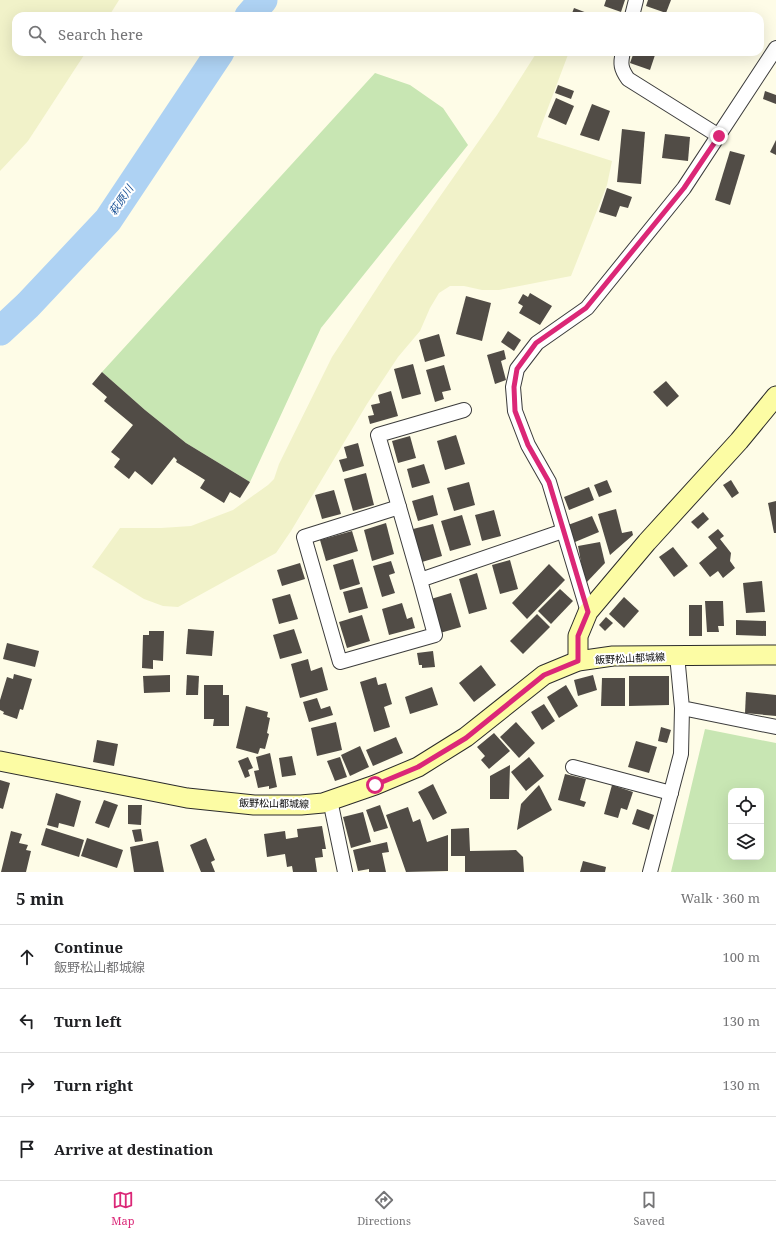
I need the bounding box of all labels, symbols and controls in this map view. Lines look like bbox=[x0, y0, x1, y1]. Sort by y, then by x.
search box bbox=[12, 12, 764, 56]
icon: search bbox=[26, 23, 48, 45]
text: Search here bbox=[58, 24, 143, 44]
route end bbox=[710, 127, 728, 145]
water label: 萩原川 bbox=[105, 181, 137, 218]
street label: 飯野松山都城線 bbox=[595, 649, 665, 667]
route start bbox=[366, 776, 384, 794]
map controls bbox=[728, 788, 764, 860]
button: locate bbox=[728, 788, 764, 824]
street label: 飯野松山都城線 bbox=[239, 795, 309, 811]
button: layers bbox=[728, 824, 764, 860]
text: 5 min bbox=[16, 887, 64, 910]
text: Walk · 360 m bbox=[681, 889, 760, 907]
text: Continue bbox=[54, 937, 123, 957]
icon: ahead bbox=[16, 946, 38, 968]
text: 100 m bbox=[723, 948, 760, 966]
text: 飯野松山都城線 bbox=[54, 958, 145, 976]
icon: left bbox=[16, 1010, 38, 1032]
text: Turn left bbox=[54, 1011, 122, 1031]
text: 130 m bbox=[723, 1012, 760, 1030]
icon: right bbox=[16, 1074, 38, 1096]
text: Turn right bbox=[54, 1075, 133, 1095]
text: 130 m bbox=[723, 1076, 760, 1094]
icon: arrive bbox=[16, 1138, 38, 1160]
text: Arrive at destination bbox=[54, 1139, 213, 1159]
tab: Map bbox=[111, 1189, 135, 1228]
tab: Directions bbox=[357, 1189, 411, 1228]
tab: Saved bbox=[634, 1189, 665, 1228]

